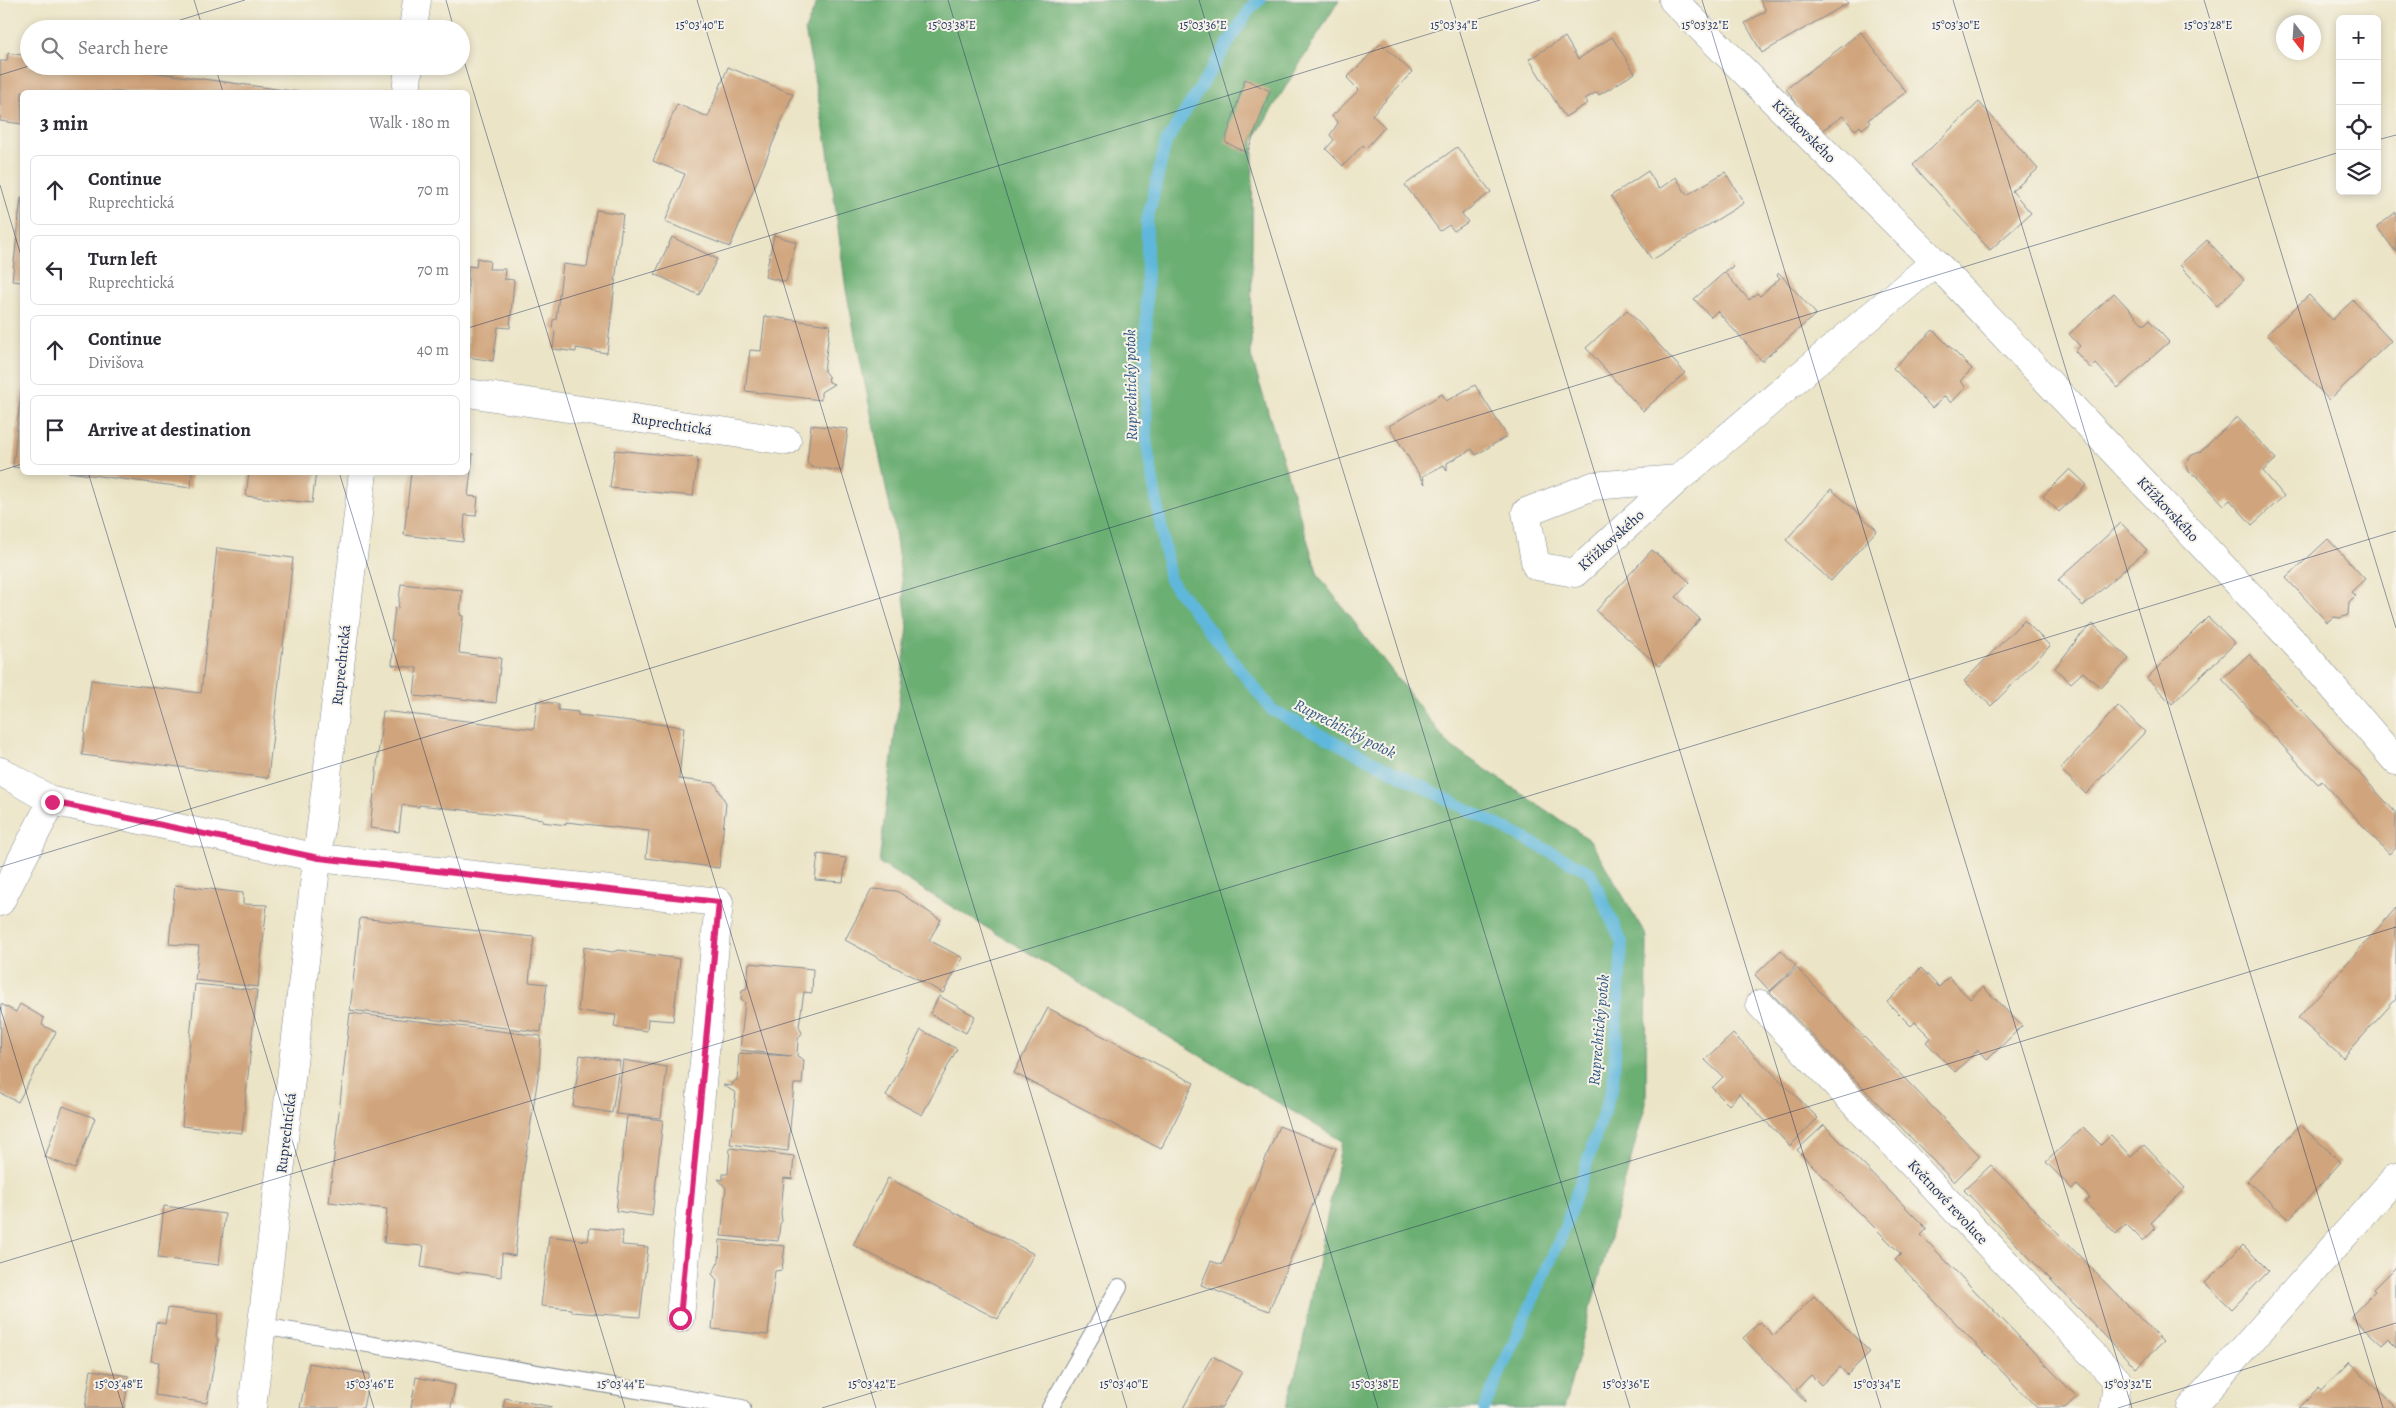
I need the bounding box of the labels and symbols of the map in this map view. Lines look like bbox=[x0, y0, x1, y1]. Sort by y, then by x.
north arrow bbox=[2276, 15, 2321, 60]
text: 15°03'40"E bbox=[676, 17, 724, 33]
text: 15°03'38"E bbox=[928, 17, 976, 33]
text: 15°03'36"E bbox=[1179, 17, 1227, 33]
text: 15°03'34"E bbox=[1430, 17, 1478, 33]
text: 15°03'32"E bbox=[1681, 17, 1729, 33]
text: 15°03'30"E bbox=[1932, 17, 1980, 33]
text: 15°03'28"E bbox=[2184, 17, 2232, 33]
street label: Křížkovského bbox=[1768, 95, 1840, 167]
water label: Ruprechtický potok bbox=[1119, 329, 1143, 441]
street label: Ruprechtická bbox=[630, 408, 714, 440]
street label: Křížkovského bbox=[2132, 472, 2204, 546]
street label: Křížkovského bbox=[1574, 505, 1648, 575]
street label: Ruprechtická bbox=[327, 624, 355, 706]
water label: Ruprechtický potok bbox=[1290, 694, 1400, 764]
route end bbox=[41, 791, 64, 814]
water label: Ruprechtický potok bbox=[1583, 973, 1615, 1087]
street label: Ruprechtická bbox=[271, 1092, 301, 1174]
street label: Květnové revoluce bbox=[1903, 1155, 1993, 1249]
route start bbox=[669, 1307, 692, 1330]
text: 15°03'48"E bbox=[95, 1376, 143, 1392]
text: 15°03'46"E bbox=[346, 1376, 394, 1392]
text: 15°03'44"E bbox=[597, 1376, 645, 1392]
text: 15°03'42"E bbox=[848, 1376, 896, 1392]
text: 15°03'40"E bbox=[1100, 1376, 1148, 1392]
text: 15°03'38"E bbox=[1351, 1376, 1399, 1392]
text: 15°03'36"E bbox=[1602, 1376, 1650, 1392]
text: 15°03'34"E bbox=[1853, 1376, 1901, 1392]
text: 15°03'32"E bbox=[2104, 1376, 2152, 1392]

